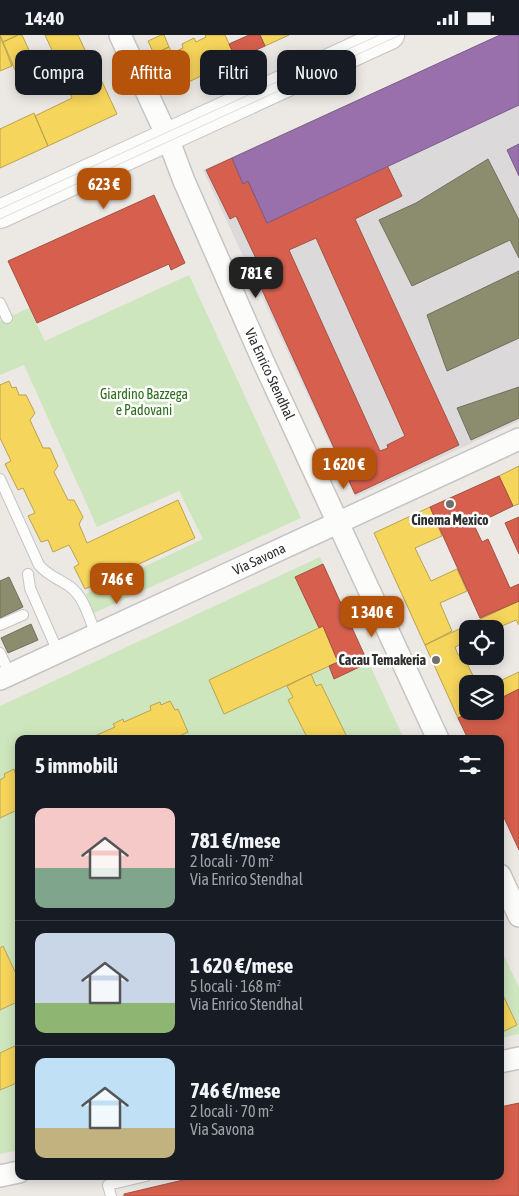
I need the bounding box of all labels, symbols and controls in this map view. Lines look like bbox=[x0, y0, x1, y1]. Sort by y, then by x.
text: 14:40 bbox=[25, 7, 64, 29]
chip: Compra bbox=[15, 50, 102, 95]
chip: Affitta bbox=[112, 50, 190, 95]
chip: Filtri bbox=[200, 50, 267, 95]
chip: Nuovo bbox=[277, 50, 356, 95]
pin: 623 € bbox=[69, 167, 139, 210]
text: 623 € bbox=[88, 175, 120, 193]
pin: 781 € bbox=[221, 257, 291, 299]
text: 781 € bbox=[240, 264, 272, 282]
street label: Via Enrico Stendhal bbox=[242, 326, 298, 422]
park label: Giardino Bazzega e Padovani bbox=[100, 386, 188, 418]
pin: 1 620 € bbox=[298, 447, 390, 490]
text: 1 620 € bbox=[323, 455, 365, 473]
marker: Cinema Mexico bbox=[444, 498, 456, 510]
place label: Cinema Mexico bbox=[411, 512, 489, 528]
street label: Via Savona bbox=[230, 540, 288, 578]
pin: 746 € bbox=[82, 563, 152, 605]
text: 746 € bbox=[101, 570, 133, 588]
pin: 1 340 € bbox=[326, 595, 418, 638]
text: 1 340 € bbox=[351, 603, 393, 621]
map controls bbox=[459, 620, 504, 720]
button: locate bbox=[459, 620, 504, 665]
place label: Cacau Temakeria bbox=[338, 652, 426, 668]
marker: Cacau Temakeria bbox=[430, 654, 442, 666]
button: layers bbox=[459, 675, 504, 720]
icon: filters bbox=[456, 751, 484, 779]
text: 5 immobili bbox=[35, 753, 118, 777]
icon: home bbox=[75, 828, 135, 888]
text: 781 €/mese bbox=[190, 828, 281, 852]
text: 2 locali · 70 m² bbox=[190, 852, 274, 870]
text: Via Enrico Stendhal bbox=[190, 870, 303, 888]
icon: home bbox=[75, 953, 135, 1013]
text: 1 620 €/mese bbox=[190, 953, 293, 977]
text: 5 locali · 168 m² bbox=[190, 977, 281, 995]
text: Via Enrico Stendhal bbox=[190, 995, 303, 1013]
icon: home bbox=[75, 1078, 135, 1138]
text: 746 €/mese bbox=[190, 1078, 281, 1102]
text: 2 locali · 70 m² bbox=[190, 1102, 274, 1120]
text: Via Savona bbox=[190, 1120, 254, 1138]

